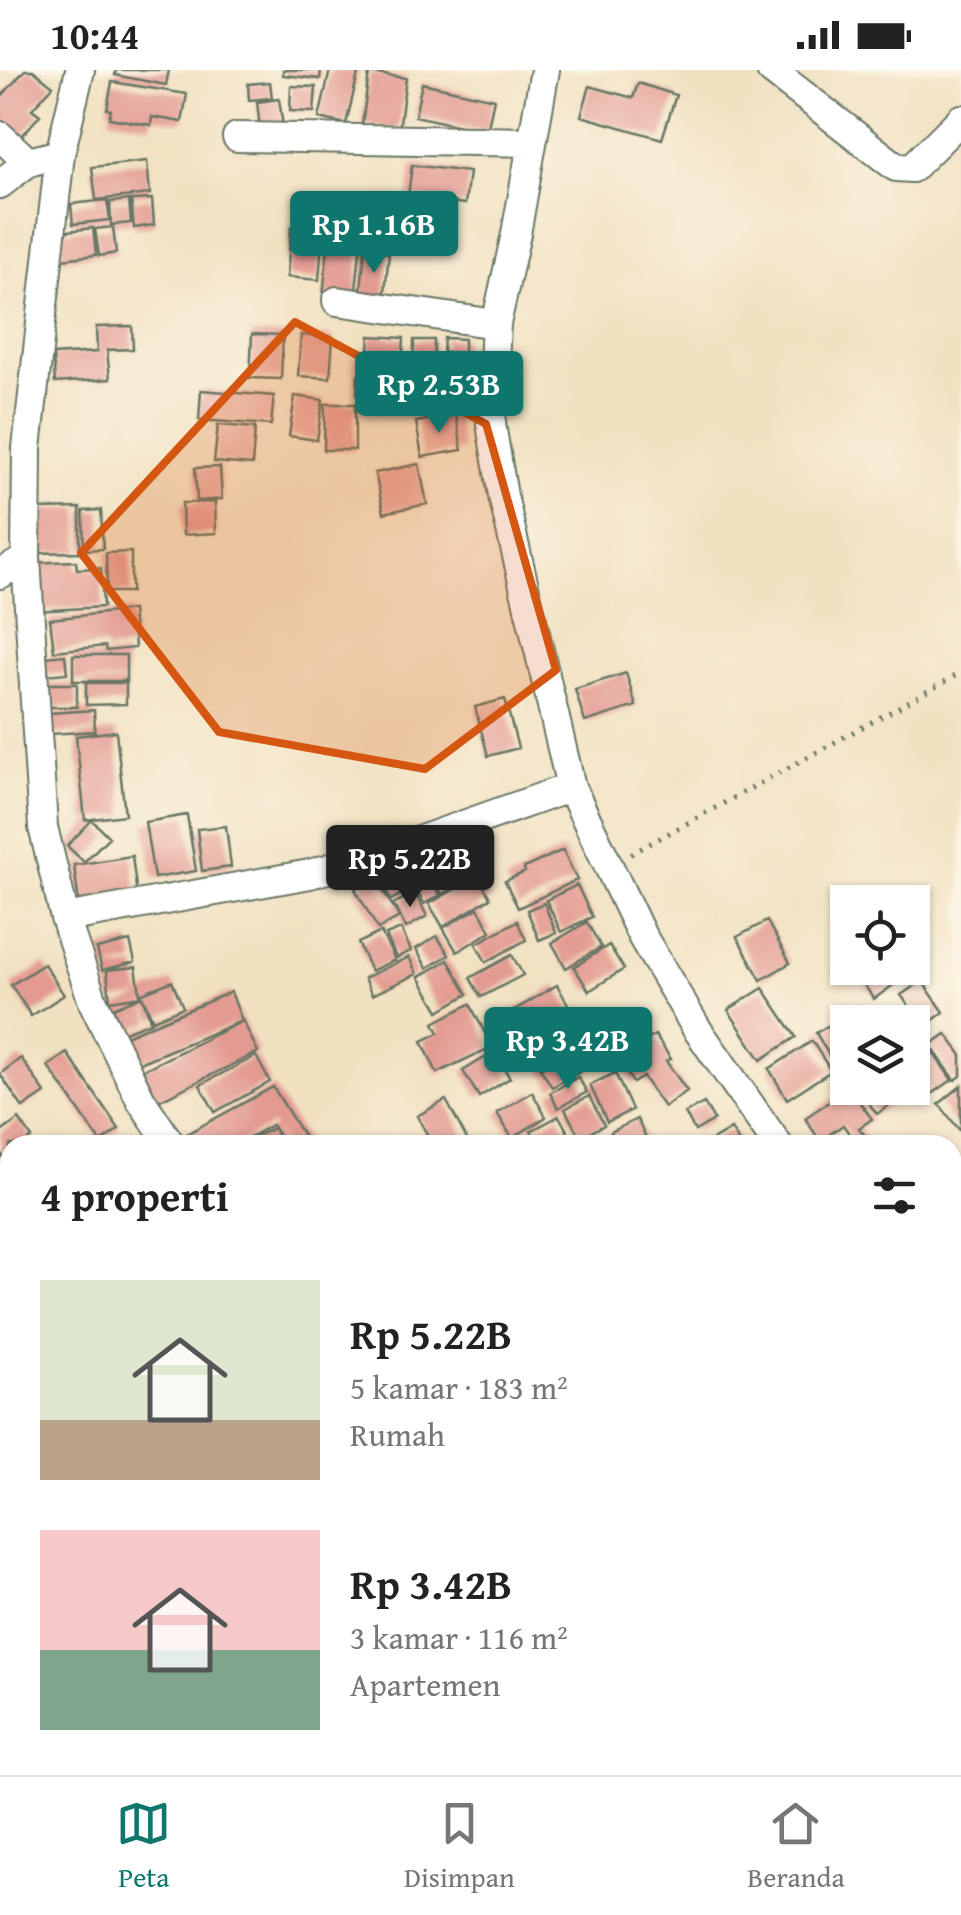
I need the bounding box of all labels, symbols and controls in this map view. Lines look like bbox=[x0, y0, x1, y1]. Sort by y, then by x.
text: 10:44 bbox=[50, 7, 140, 63]
pin: Rp 1.16B bbox=[271, 191, 477, 276]
text: Rp 1.16B bbox=[312, 200, 436, 247]
pin: Rp 2.53B bbox=[336, 351, 542, 436]
text: Rp 2.53B bbox=[377, 360, 501, 407]
pin: Rp 5.22B bbox=[307, 825, 513, 910]
text: Rp 5.22B bbox=[348, 834, 472, 881]
map controls bbox=[830, 885, 930, 1105]
button: locate bbox=[830, 885, 930, 985]
button: layers bbox=[830, 1005, 930, 1105]
pin: Rp 3.42B bbox=[465, 1007, 671, 1092]
text: Rp 3.42B bbox=[506, 1016, 630, 1063]
text: 4 properti bbox=[40, 1165, 229, 1226]
icon: filters bbox=[867, 1168, 922, 1223]
text: Rp 5.22B bbox=[350, 1303, 512, 1364]
icon: home bbox=[120, 1320, 240, 1440]
text: 5 kamar · 183 m² bbox=[350, 1364, 568, 1411]
text: Rumah bbox=[350, 1411, 445, 1458]
text: Rp 3.42B bbox=[350, 1553, 512, 1614]
icon: home bbox=[120, 1570, 240, 1690]
text: 3 kamar · 116 m² bbox=[350, 1614, 568, 1661]
text: Apartemen bbox=[350, 1661, 500, 1708]
tab: Peta bbox=[116, 1796, 171, 1897]
tab: Disimpan bbox=[404, 1796, 515, 1897]
tab: Beranda bbox=[747, 1796, 845, 1897]

